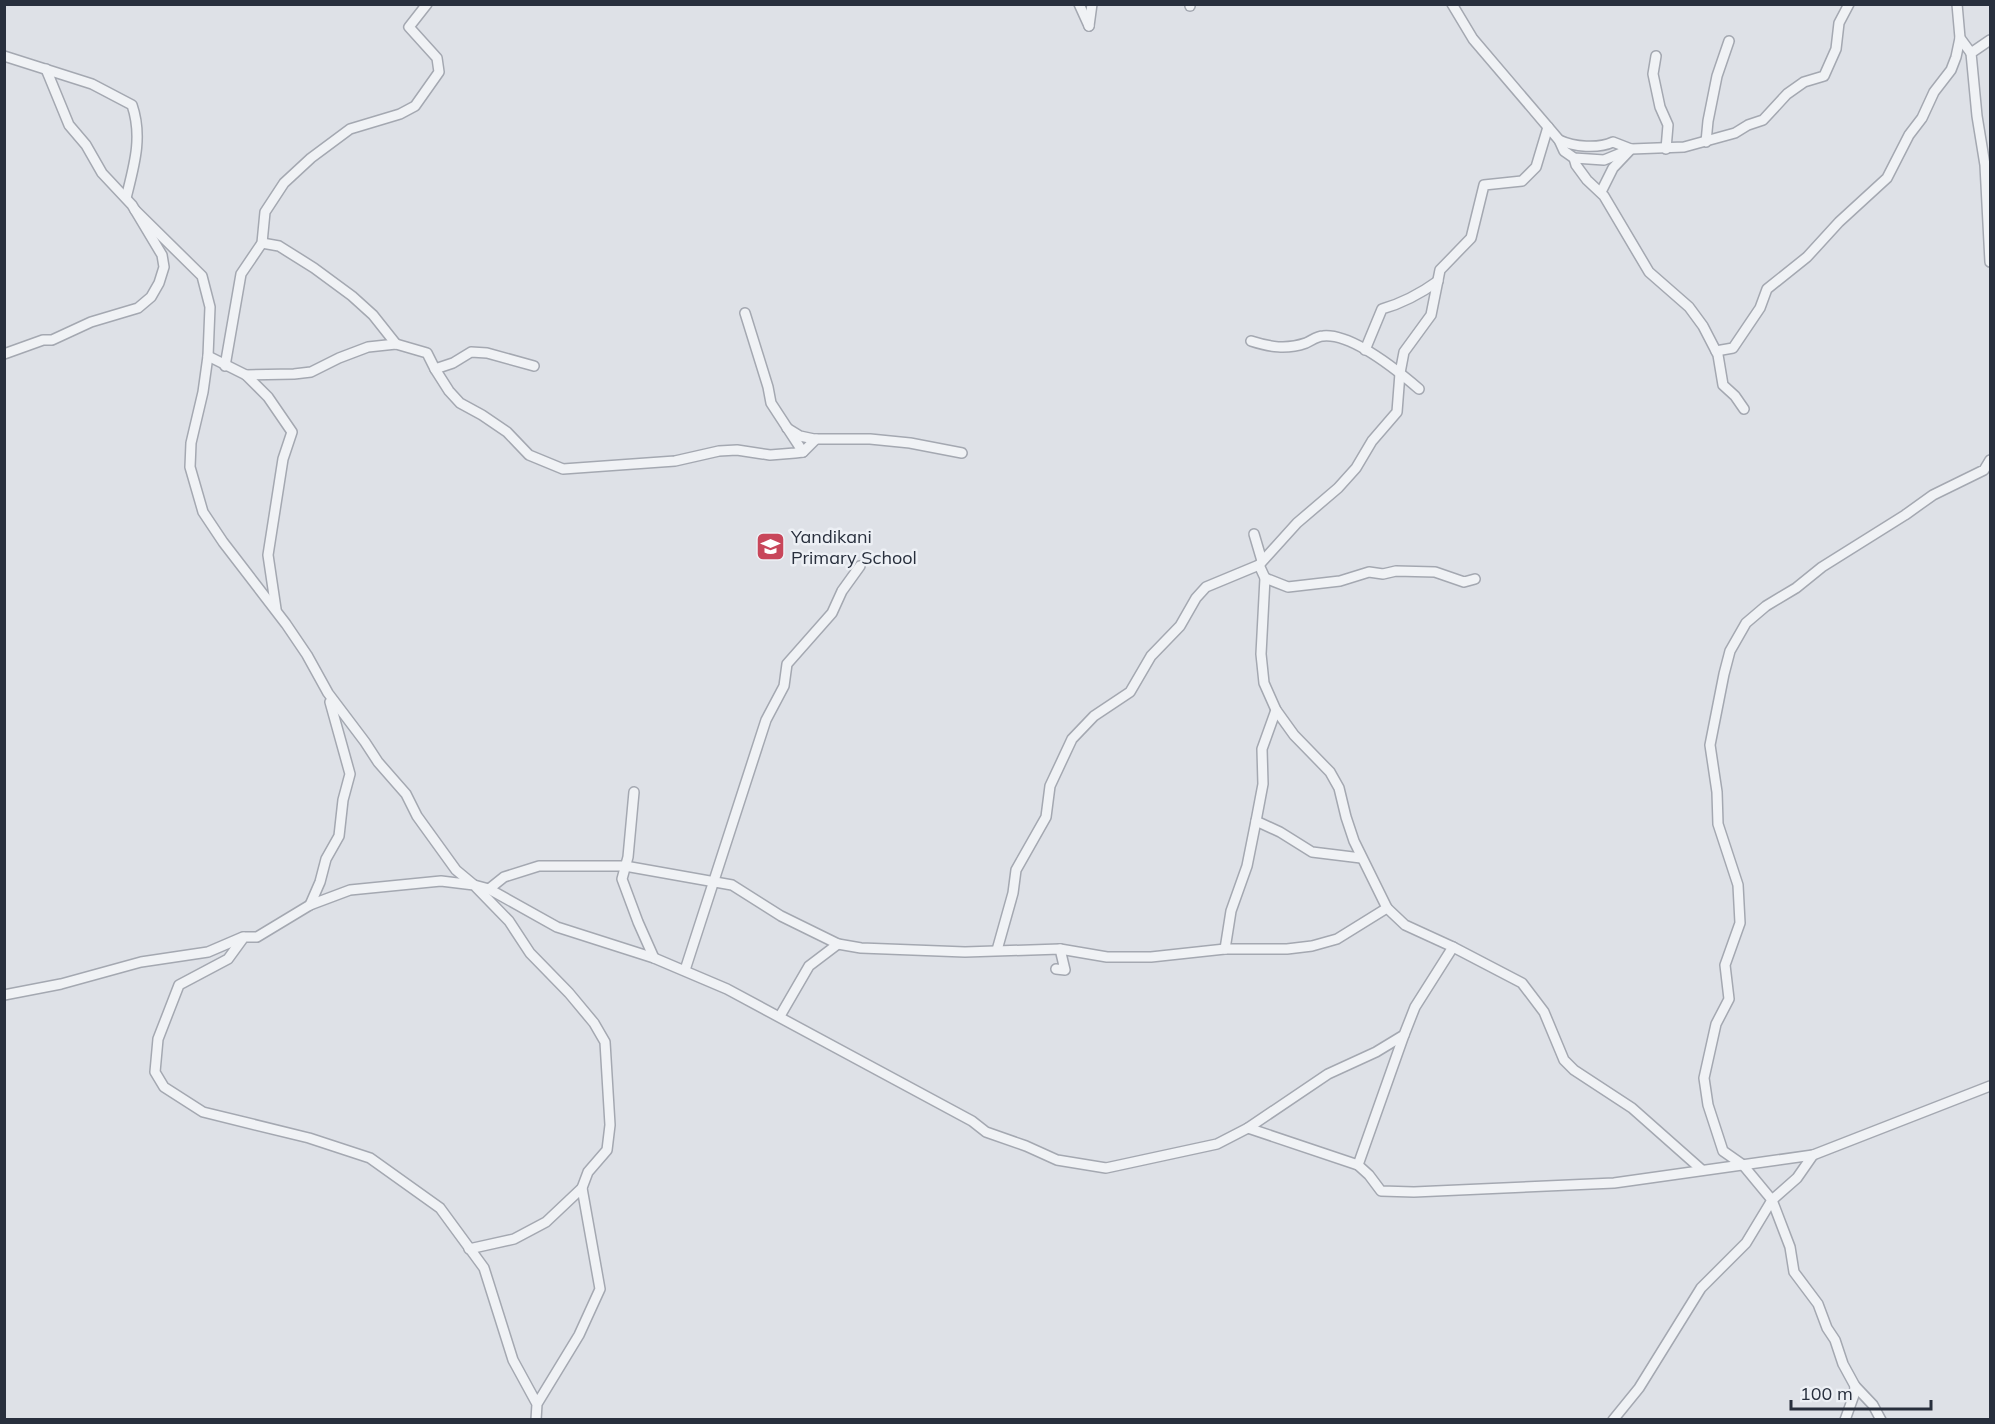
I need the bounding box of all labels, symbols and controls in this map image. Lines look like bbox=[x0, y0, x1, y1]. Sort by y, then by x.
place label: Yandikani Primary School bbox=[790, 525, 917, 569]
school or university icon: Yandikani Primary School bbox=[754, 530, 786, 562]
scale bar bbox=[1791, 1373, 1930, 1411]
text: 100 m bbox=[1800, 1382, 1853, 1405]

